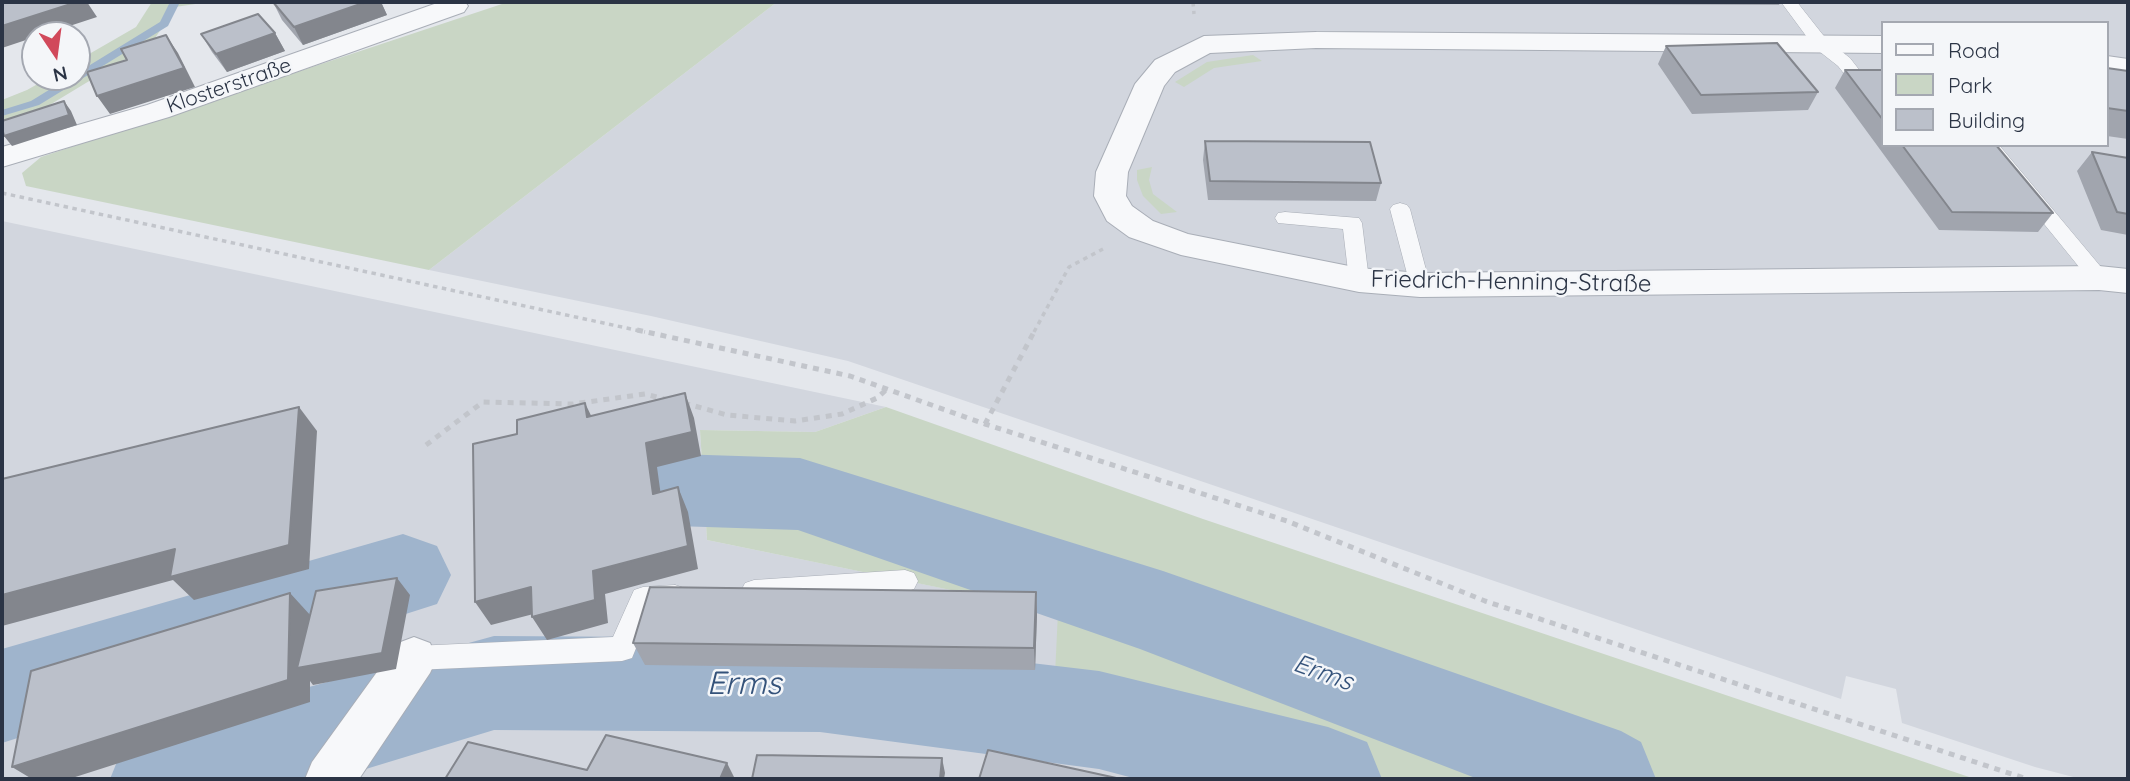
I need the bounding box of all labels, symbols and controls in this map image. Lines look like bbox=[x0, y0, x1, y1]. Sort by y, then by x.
north arrow bbox=[21, 21, 91, 91]
legend bbox=[1882, 21, 2109, 147]
text: Road bbox=[1948, 37, 2000, 63]
street label: Klosterstraße bbox=[163, 53, 295, 119]
text: N bbox=[51, 61, 70, 88]
text: Park bbox=[1948, 72, 1992, 98]
text: Building bbox=[1948, 107, 2025, 133]
street label: Friedrich-Henning-Straße bbox=[1370, 265, 1652, 299]
water label: Erms bbox=[1289, 648, 1357, 698]
water label: Erms bbox=[707, 665, 781, 703]

